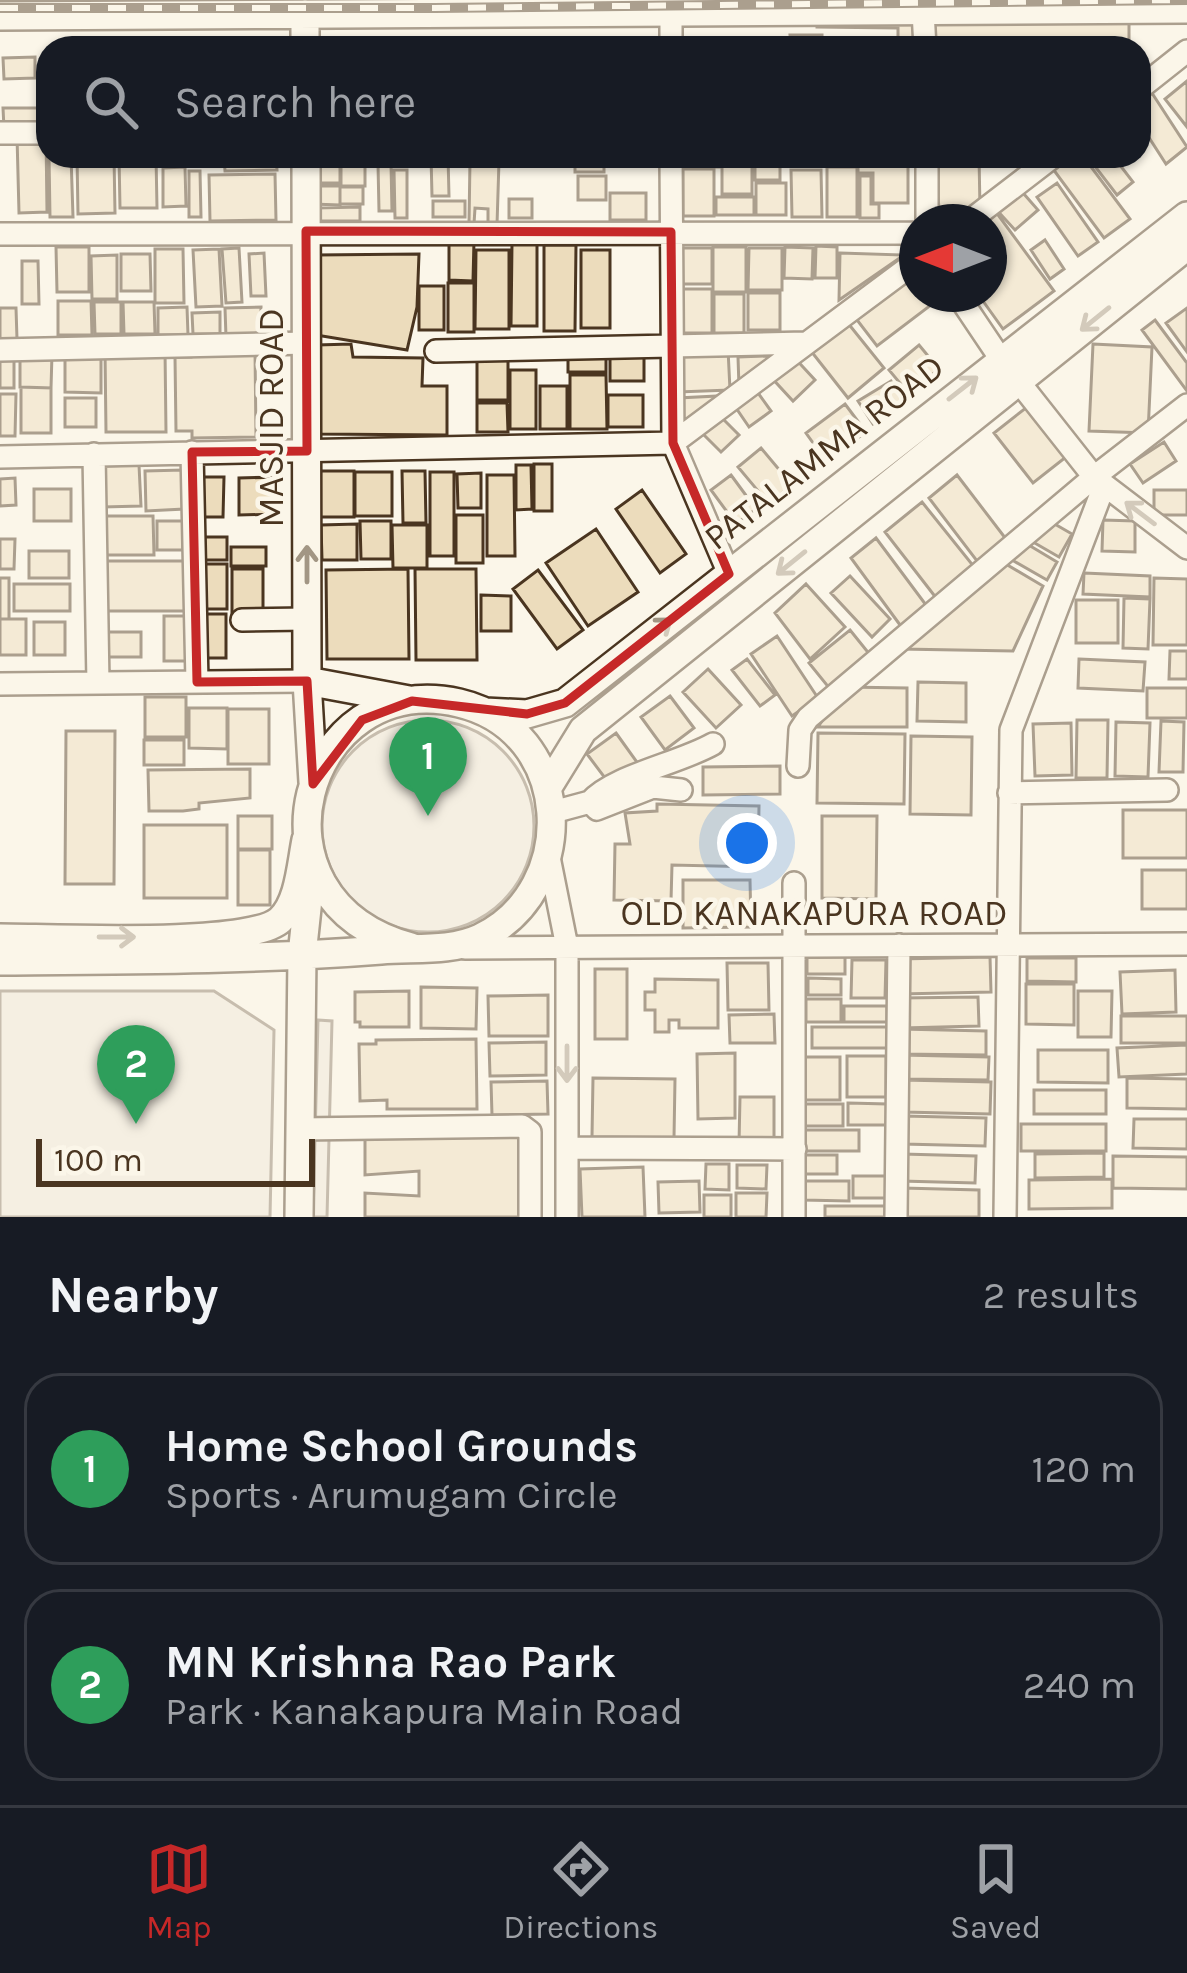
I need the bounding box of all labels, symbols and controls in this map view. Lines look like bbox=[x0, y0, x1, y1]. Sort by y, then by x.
search box bbox=[36, 36, 1151, 168]
icon: search bbox=[78, 69, 144, 135]
text: Search here bbox=[174, 76, 416, 128]
north arrow bbox=[899, 204, 1007, 312]
one-way arrow bbox=[1080, 305, 1112, 332]
street label: MASJID ROAD bbox=[250, 308, 292, 528]
street label: PATALAMMA ROAD bbox=[696, 345, 952, 559]
one-way arrow bbox=[946, 375, 978, 402]
one-way arrow bbox=[1124, 501, 1157, 527]
one-way arrow bbox=[296, 545, 318, 584]
one-way arrow bbox=[776, 549, 807, 576]
one-way arrow bbox=[641, 617, 673, 644]
pin: 1 bbox=[389, 717, 467, 816]
your location bbox=[717, 813, 777, 873]
street label: OLD KANAKAPURA ROAD bbox=[620, 892, 1008, 934]
one-way arrow bbox=[97, 926, 136, 949]
pin: 2 bbox=[97, 1025, 175, 1124]
one-way arrow bbox=[556, 1044, 578, 1083]
scale bar bbox=[36, 1133, 315, 1186]
text: 100 m bbox=[54, 1141, 143, 1179]
text: Nearby bbox=[48, 1265, 218, 1325]
text: 2 results bbox=[983, 1272, 1139, 1318]
text: Home School Grounds bbox=[165, 1420, 638, 1472]
text: 1 bbox=[83, 1446, 97, 1492]
text: 120 m bbox=[1032, 1446, 1136, 1492]
text: Sports · Arumugam Circle bbox=[165, 1472, 618, 1518]
text: MN Krishna Rao Park bbox=[165, 1636, 616, 1688]
text: 2 bbox=[78, 1662, 102, 1708]
text: 240 m bbox=[1023, 1662, 1136, 1708]
text: Park · Kanakapura Main Road bbox=[165, 1688, 683, 1734]
tab: Map bbox=[146, 1836, 212, 1946]
tab: Directions bbox=[503, 1836, 658, 1946]
tab: Saved bbox=[950, 1836, 1041, 1946]

